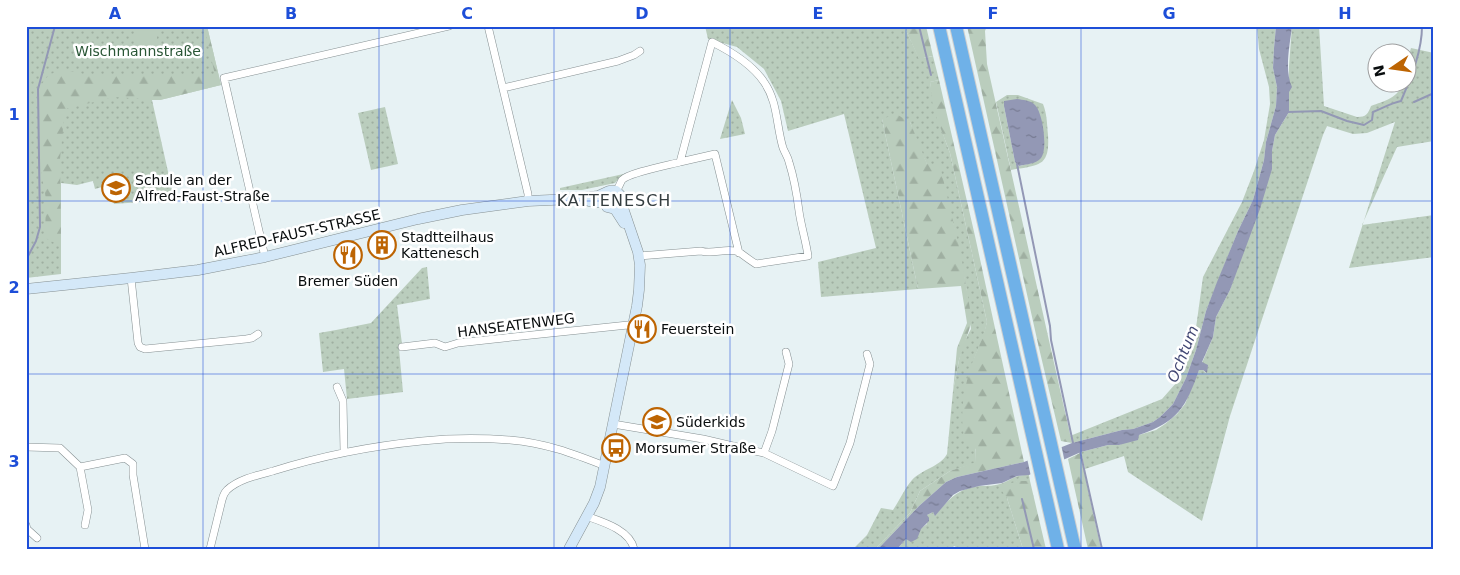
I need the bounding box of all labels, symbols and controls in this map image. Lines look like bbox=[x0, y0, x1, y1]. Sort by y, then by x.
text: A bbox=[109, 4, 122, 23]
text: B bbox=[285, 4, 297, 23]
text: C bbox=[461, 4, 473, 23]
text: D bbox=[635, 4, 649, 23]
text: E bbox=[813, 4, 823, 23]
text: F bbox=[988, 4, 998, 23]
text: G bbox=[1162, 4, 1176, 23]
text: H bbox=[1338, 4, 1352, 23]
north arrow bbox=[1368, 42, 1418, 92]
park label: Wischmannstraße bbox=[75, 43, 201, 59]
text: N bbox=[1370, 63, 1388, 78]
text: 1 bbox=[8, 105, 20, 124]
place label: Schule an der Alfred-Faust-Straße bbox=[135, 172, 270, 204]
school or university icon: Schule an der Alfred-Faust-Straße bbox=[101, 173, 131, 203]
district label: KATTENESCH bbox=[557, 191, 671, 210]
street label: ALFRED-FAUST-STRASSE bbox=[212, 206, 382, 260]
place label: Stadtteilhaus Kattenesch bbox=[401, 229, 494, 261]
building icon: Stadtteilhaus Kattenesch bbox=[367, 230, 397, 260]
restaurant icon: Bremer Süden bbox=[333, 240, 363, 270]
place label: Bremer Süden bbox=[298, 273, 398, 289]
text: 2 bbox=[8, 278, 20, 297]
street label: HANSEATENWEG bbox=[456, 310, 576, 340]
restaurant icon: Feuerstein bbox=[627, 314, 657, 344]
place label: Feuerstein bbox=[661, 321, 734, 337]
water label: Ochtum bbox=[1163, 323, 1203, 385]
school or university icon: Süderkids bbox=[642, 407, 672, 437]
place label: Süderkids bbox=[676, 414, 745, 430]
bus stop icon: Morsumer Straße bbox=[601, 433, 631, 463]
place label: Morsumer Straße bbox=[635, 440, 756, 456]
text: 3 bbox=[8, 452, 20, 471]

